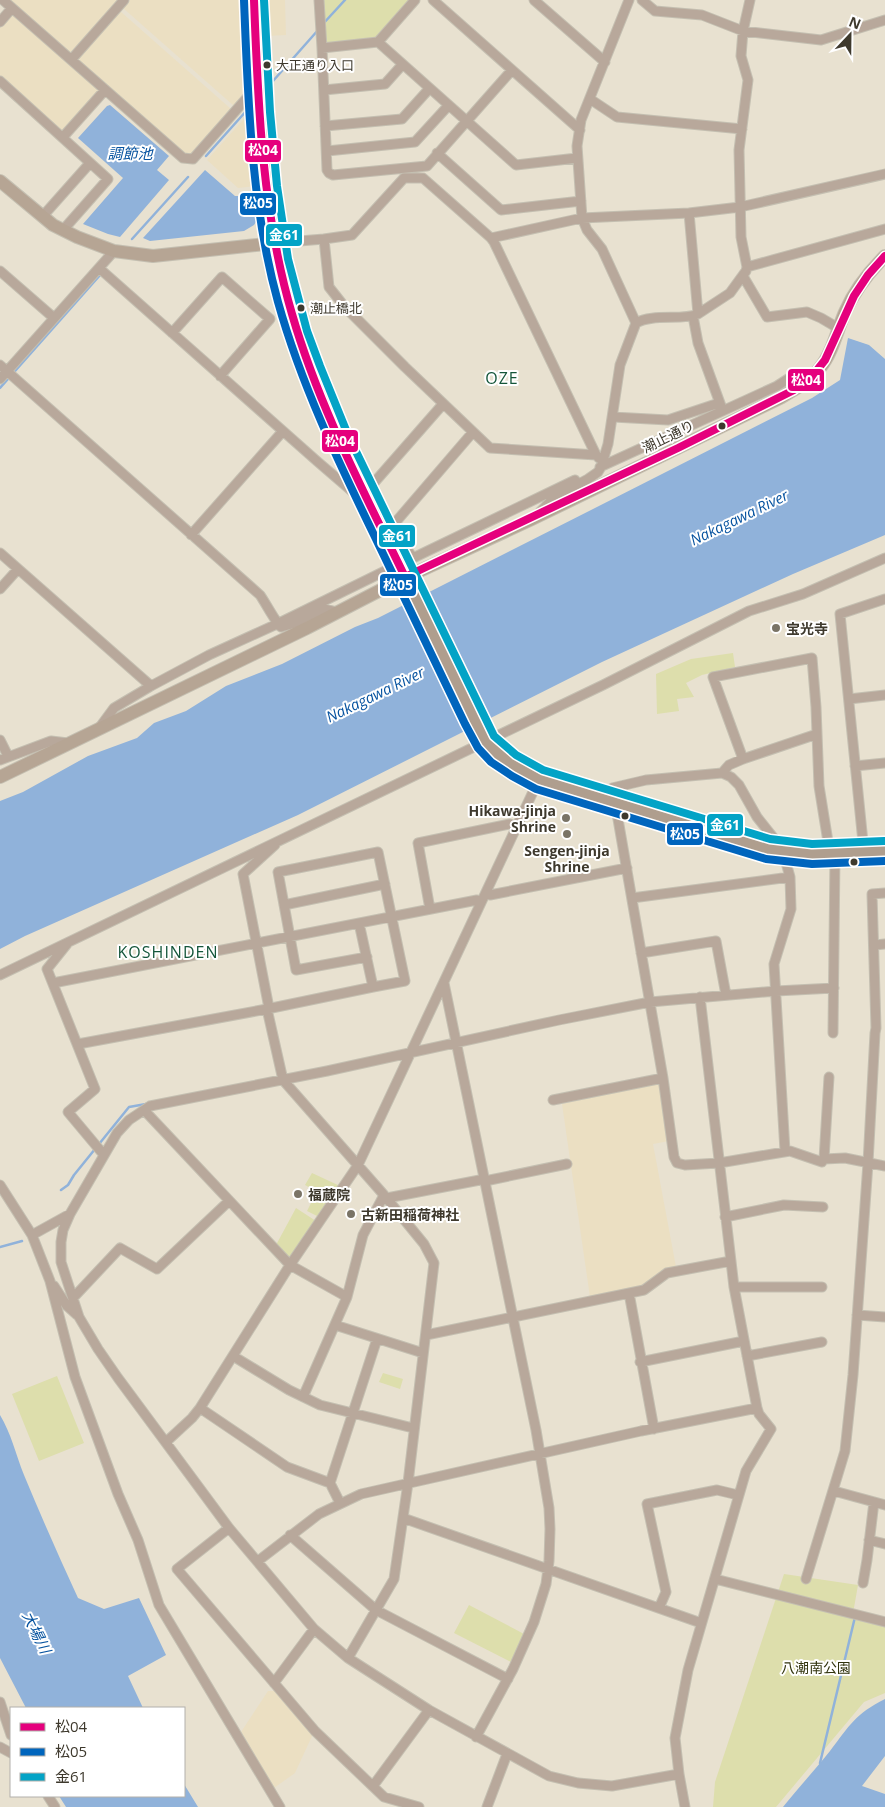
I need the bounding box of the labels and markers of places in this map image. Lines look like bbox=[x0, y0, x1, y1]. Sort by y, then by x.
place label: 大正通り入口 bbox=[276, 56, 354, 74]
marker: 大正通り入口 bbox=[262, 60, 272, 70]
place label: 潮止橋北 bbox=[310, 299, 362, 317]
marker: 潮止橋北 bbox=[296, 303, 306, 313]
unlabelled marker bbox=[717, 421, 727, 431]
place label: 宝光寺 bbox=[786, 619, 828, 638]
marker: 宝光寺 bbox=[770, 622, 782, 634]
place label: Hikawa-jinja Shrine bbox=[468, 801, 556, 836]
unlabelled marker bbox=[620, 811, 630, 821]
marker: Hikawa-jinja Shrine bbox=[560, 812, 572, 824]
marker: Sengen-jinja Shrine bbox=[561, 828, 573, 840]
place label: Sengen-jinja Shrine bbox=[524, 841, 610, 876]
unlabelled marker bbox=[849, 857, 859, 867]
place label: 福蔵院 bbox=[308, 1185, 350, 1204]
marker: 福蔵院 bbox=[292, 1188, 304, 1200]
place label: 古新田稲荷神社 bbox=[361, 1205, 459, 1224]
marker: 古新田稲荷神社 bbox=[345, 1208, 357, 1220]

